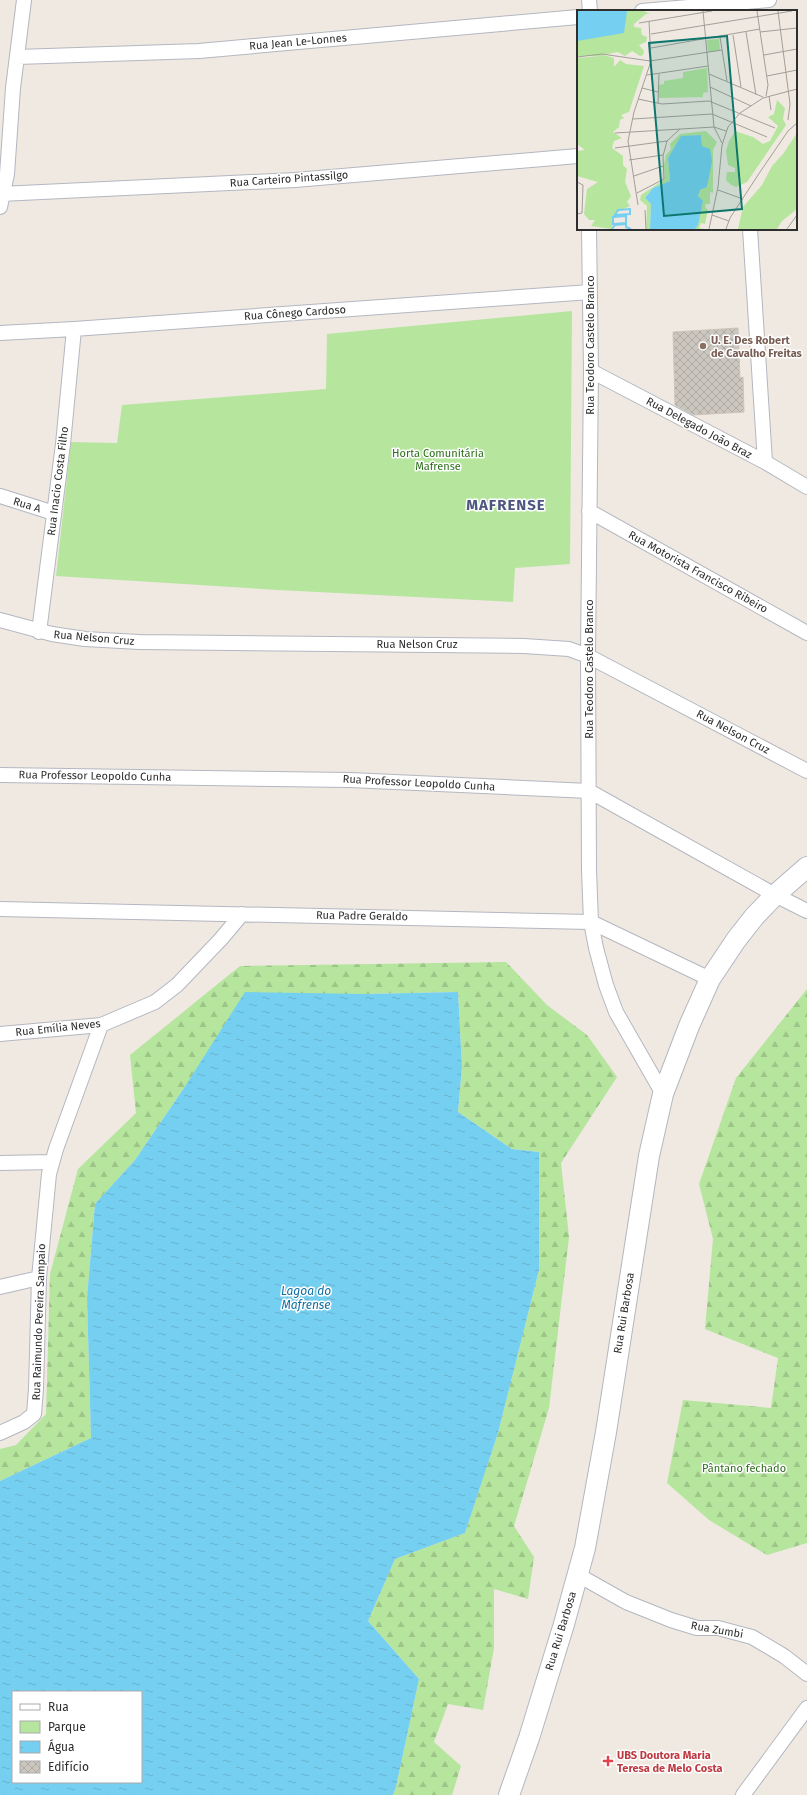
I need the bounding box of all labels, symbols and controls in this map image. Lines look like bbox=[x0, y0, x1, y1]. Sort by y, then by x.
inset map bbox=[577, 10, 797, 230]
street label: Rua Jean Le-Lonnes bbox=[249, 31, 347, 53]
street label: Rua Carteiro Pintassilgo bbox=[229, 168, 349, 190]
street label: Rua Teodoro Castelo Branco bbox=[584, 275, 597, 415]
street label: Rua Cônego Cardoso bbox=[244, 303, 346, 323]
place label: U. E. Des Robert de Cavalho Freitas bbox=[711, 334, 803, 360]
marker: U. E. Des Robert de Cavalho Freitas bbox=[698, 341, 708, 351]
street label: Rua Delegado João Braz bbox=[644, 395, 754, 462]
street label: Rua Inacio Costa Filho bbox=[45, 426, 71, 536]
park label: Horta Comunitária Mafrense bbox=[392, 447, 484, 473]
street label: Rua A bbox=[12, 495, 43, 516]
district label: MAFRENSE bbox=[466, 496, 546, 514]
street label: Rua Motorista Francisco Ribeiro bbox=[626, 528, 770, 616]
street label: Rua Teodoro Castelo Branco bbox=[583, 599, 596, 739]
street label: Rua Nelson Cruz bbox=[53, 628, 135, 648]
street label: Rua Nelson Cruz bbox=[376, 638, 458, 651]
street label: Rua Nelson Cruz bbox=[694, 707, 772, 757]
street label: Rua Professor Leopoldo Cunha bbox=[19, 768, 171, 784]
street label: Rua Professor Leopoldo Cunha bbox=[342, 773, 496, 793]
street label: Rua Padre Geraldo bbox=[316, 909, 408, 923]
street label: Rua Emília Neves bbox=[15, 1017, 101, 1039]
street label: Rua Raimundo Pereira Sampaio bbox=[30, 1243, 48, 1401]
street label: Rua Rui Barbosa bbox=[611, 1272, 637, 1354]
water label: Lagoa do Mafrense bbox=[281, 1284, 331, 1312]
park label: Pântano fechado bbox=[702, 1462, 786, 1475]
street label: Rua Rui Barbosa bbox=[543, 1590, 579, 1672]
street label: Rua Zumbi bbox=[690, 1619, 744, 1641]
legend bbox=[12, 1691, 142, 1783]
text: Rua bbox=[48, 1700, 69, 1714]
text: Parque bbox=[48, 1720, 86, 1734]
text: Água bbox=[48, 1739, 75, 1754]
place label: UBS Doutora Maria Teresa de Melo Costa bbox=[617, 1749, 723, 1775]
marker: UBS Doutora Maria Teresa de Melo Costa bbox=[602, 1755, 614, 1767]
text: Edifício bbox=[48, 1760, 89, 1774]

